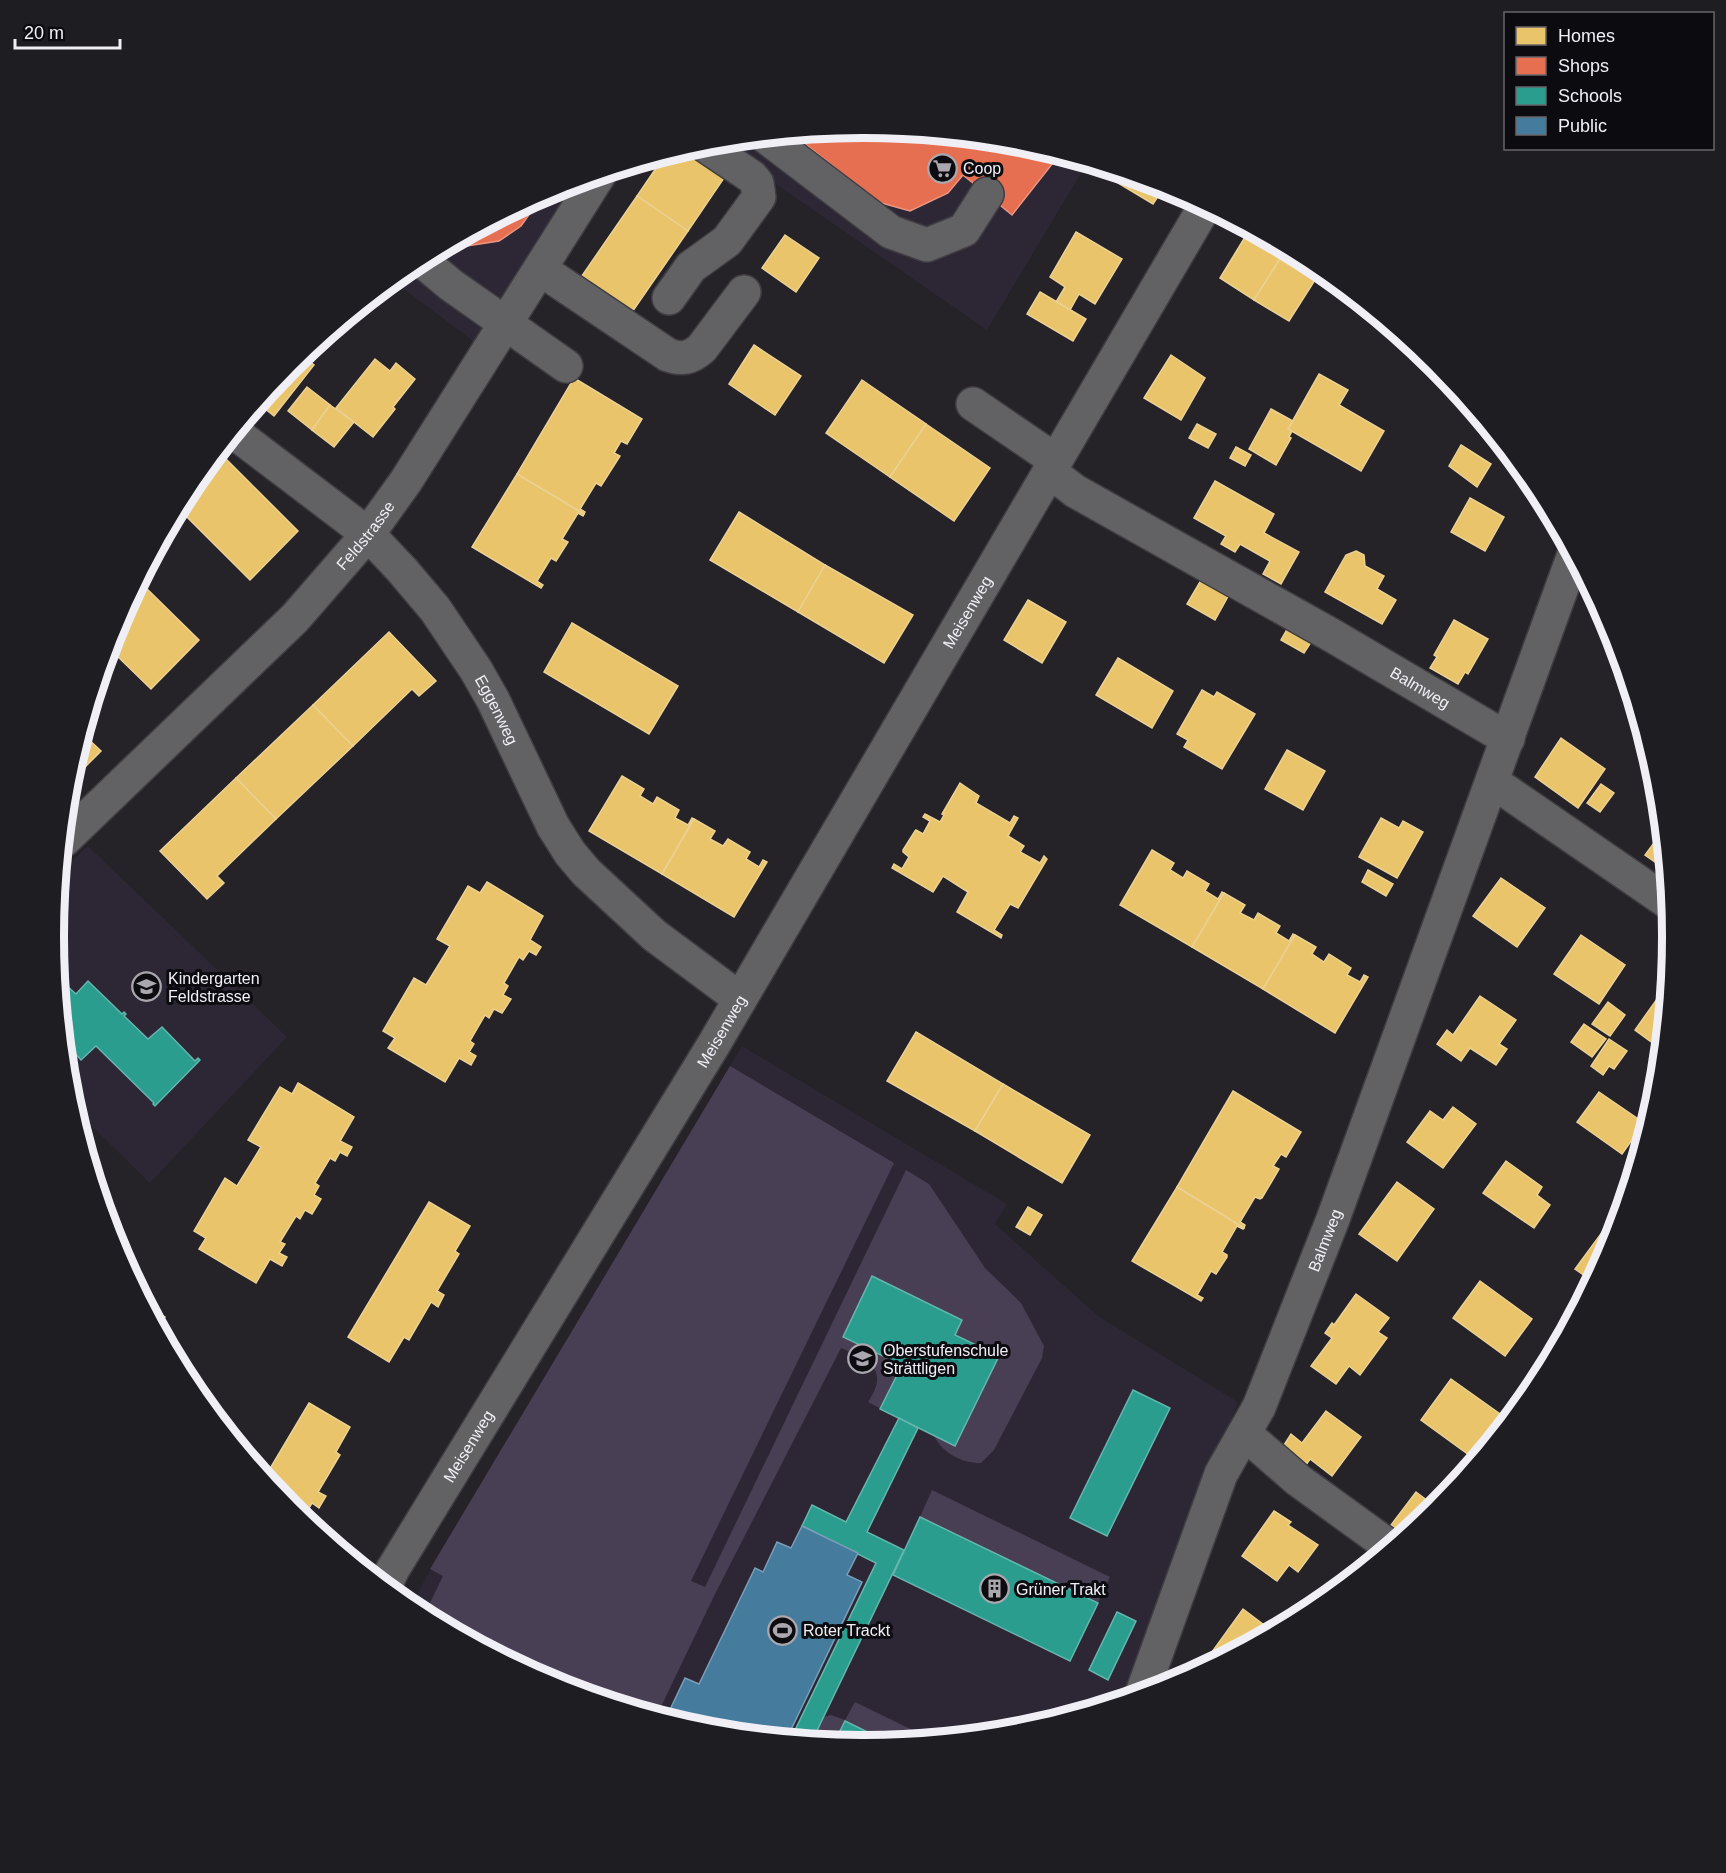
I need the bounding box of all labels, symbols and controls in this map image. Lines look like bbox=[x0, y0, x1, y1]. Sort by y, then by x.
scale bar bbox=[15, 12, 120, 50]
legend bbox=[1504, 12, 1714, 150]
text: 20 m bbox=[24, 23, 64, 43]
text: Homes bbox=[1558, 26, 1615, 46]
text: Shops bbox=[1558, 56, 1609, 76]
text: Schools bbox=[1558, 86, 1622, 106]
text: Public bbox=[1558, 116, 1607, 136]
supermarket icon: Coop bbox=[926, 152, 958, 184]
place label: Coop bbox=[963, 160, 1001, 177]
street label: Feldstrasse bbox=[333, 498, 398, 573]
street label: Meisenweg bbox=[939, 573, 995, 651]
street label: Balmweg bbox=[1388, 663, 1453, 711]
street label: Eggenweg bbox=[472, 672, 521, 747]
place label: Kindergarten Feldstrasse bbox=[168, 970, 260, 1005]
school or university icon: Kindergarten Feldstrasse bbox=[131, 971, 163, 1003]
street label: Meisenweg bbox=[693, 992, 749, 1070]
street label: Balmweg bbox=[1305, 1207, 1344, 1274]
place label: Oberstufenschule Strättligen bbox=[883, 1342, 1009, 1377]
school or university icon: Oberstufenschule Strättligen bbox=[846, 1343, 878, 1375]
street label: Meisenweg bbox=[440, 1407, 497, 1485]
building icon: Grüner Trakt bbox=[979, 1573, 1011, 1605]
place label: Grüner Trakt bbox=[1016, 1581, 1106, 1598]
sports icon: Roter Trackt bbox=[766, 1614, 798, 1646]
place label: Roter Trackt bbox=[803, 1622, 891, 1639]

